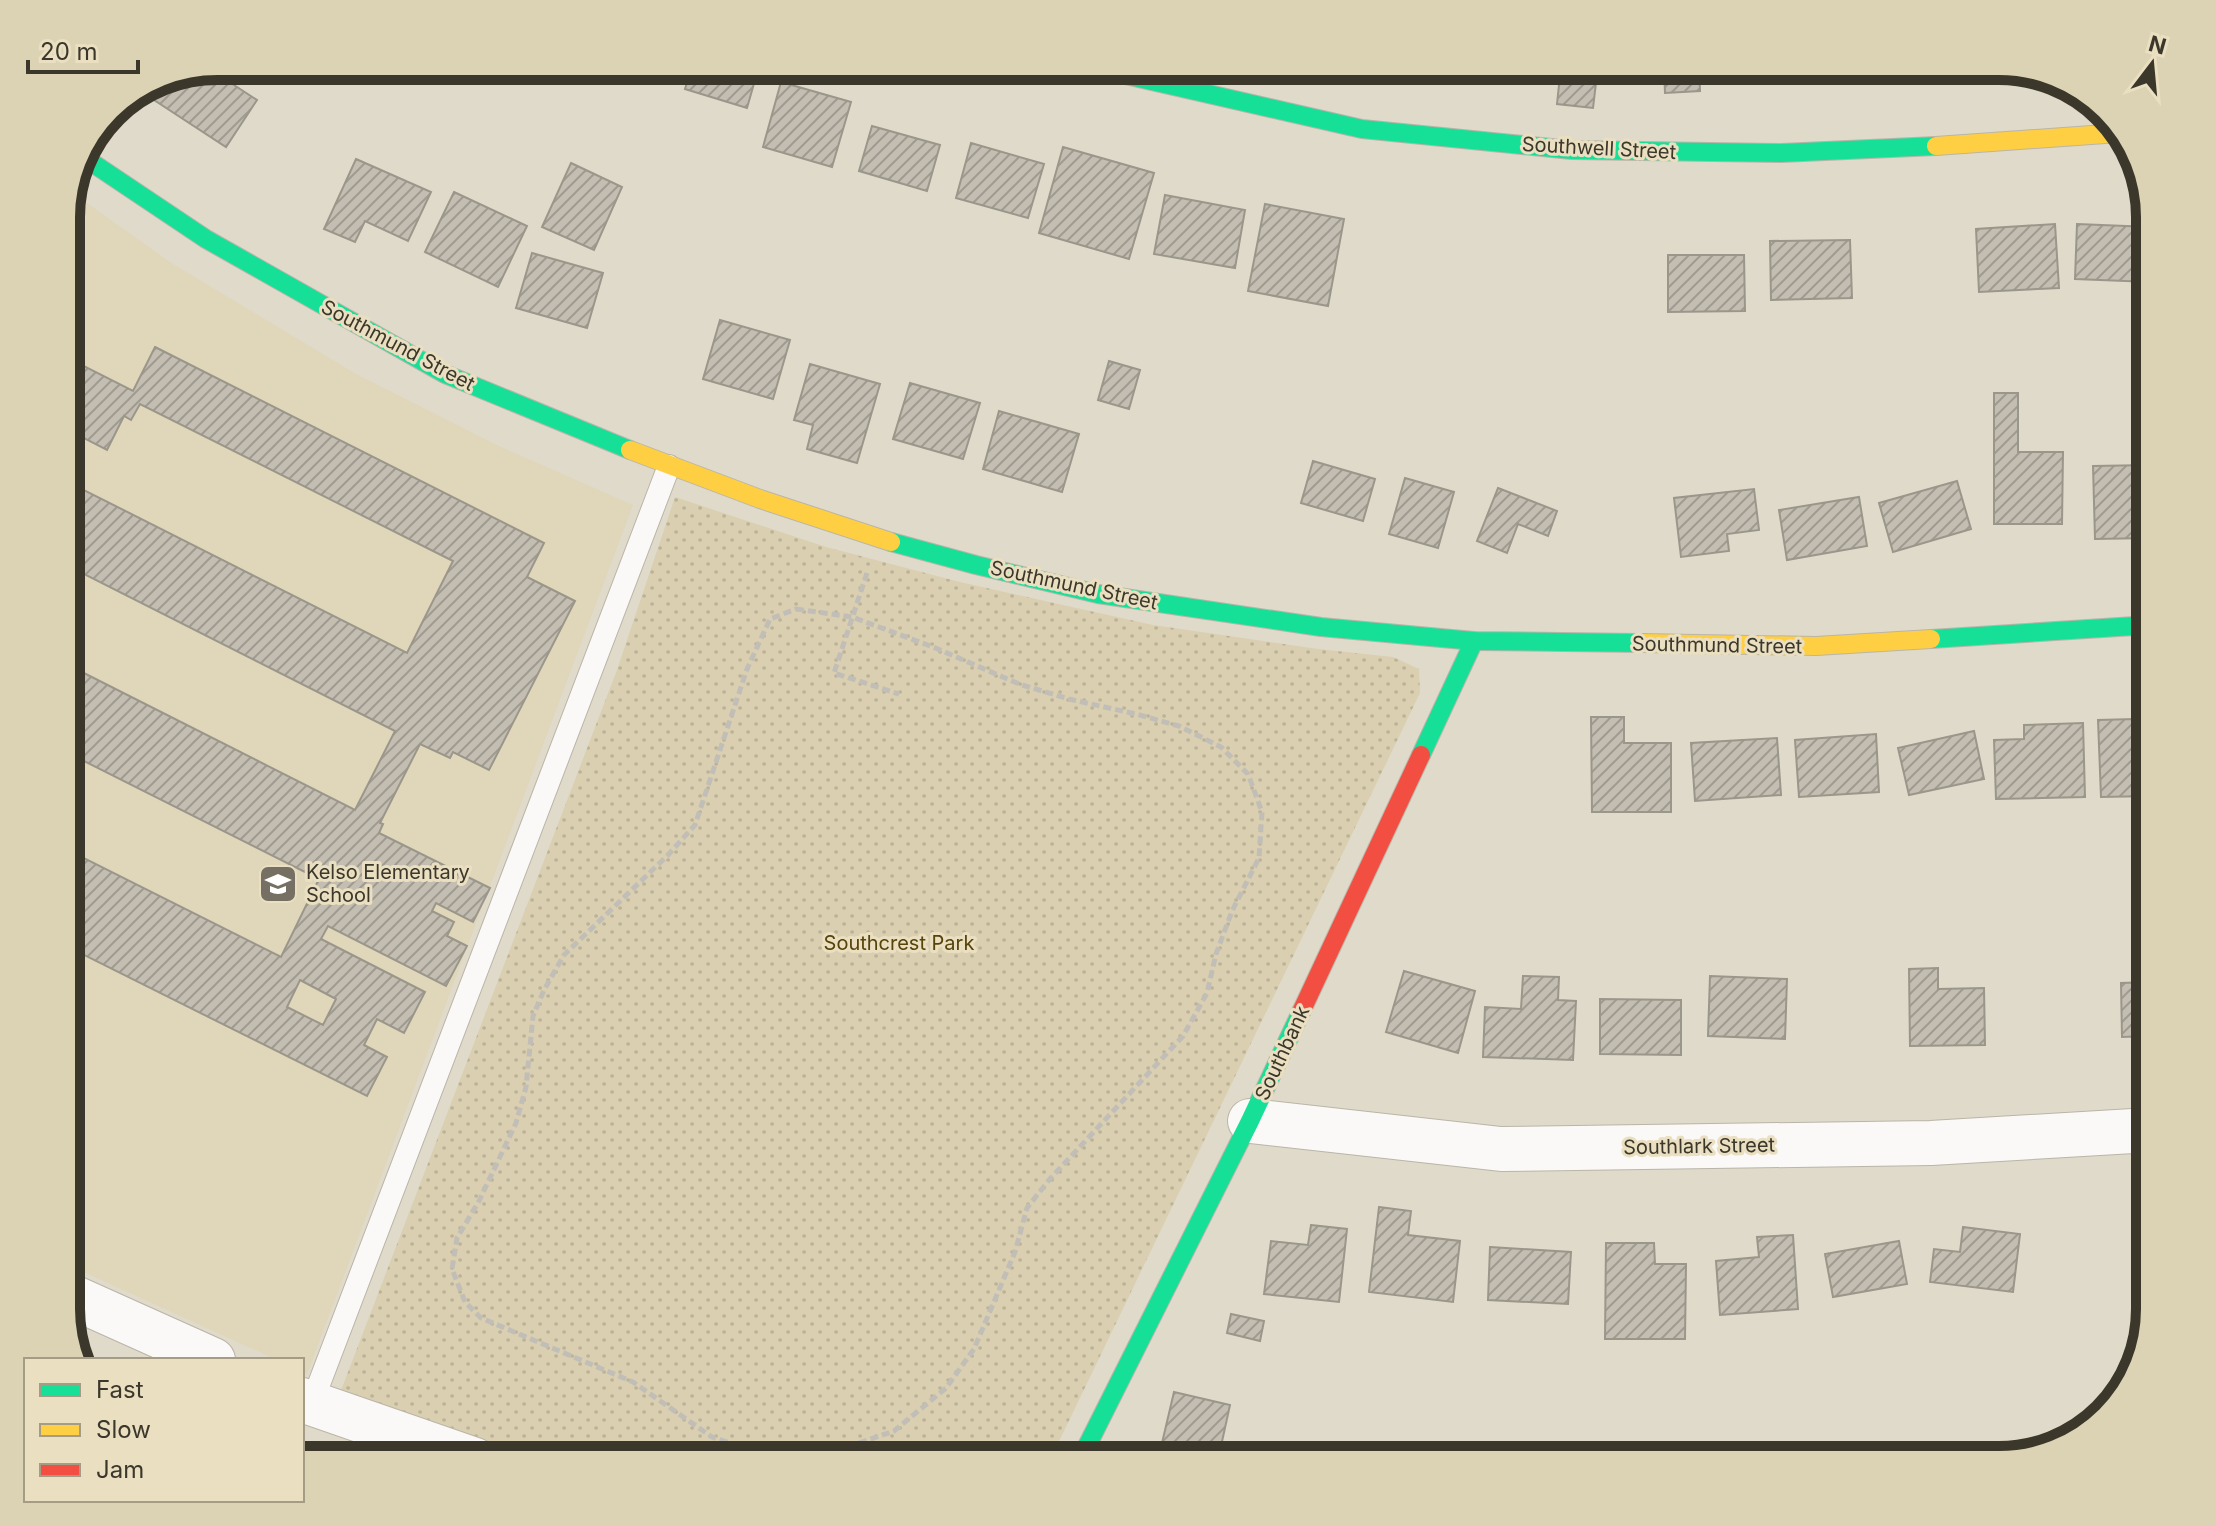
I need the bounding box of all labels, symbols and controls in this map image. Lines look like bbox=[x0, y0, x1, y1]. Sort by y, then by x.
scale bar bbox=[28, 24, 138, 74]
north arrow bbox=[2112, 24, 2192, 104]
text: N bbox=[2146, 30, 2169, 60]
text: 20 m bbox=[40, 37, 98, 66]
street label: Southwell Street bbox=[1521, 132, 1677, 164]
street label: Southmund Street bbox=[317, 294, 479, 396]
street label: Southmund Street bbox=[988, 556, 1160, 615]
street label: Southmund Street bbox=[1632, 632, 1803, 658]
place label: Kelso Elementary School bbox=[306, 860, 470, 907]
school or university icon: Kelso Elementary School bbox=[257, 863, 299, 905]
park label: Southcrest Park bbox=[824, 931, 974, 955]
street label: Southbank bbox=[1250, 1002, 1314, 1104]
street label: Southlark Street bbox=[1623, 1133, 1776, 1159]
legend bbox=[24, 1358, 304, 1502]
text: Fast bbox=[96, 1375, 144, 1404]
text: Slow bbox=[96, 1415, 151, 1444]
text: Jam bbox=[96, 1455, 144, 1484]

